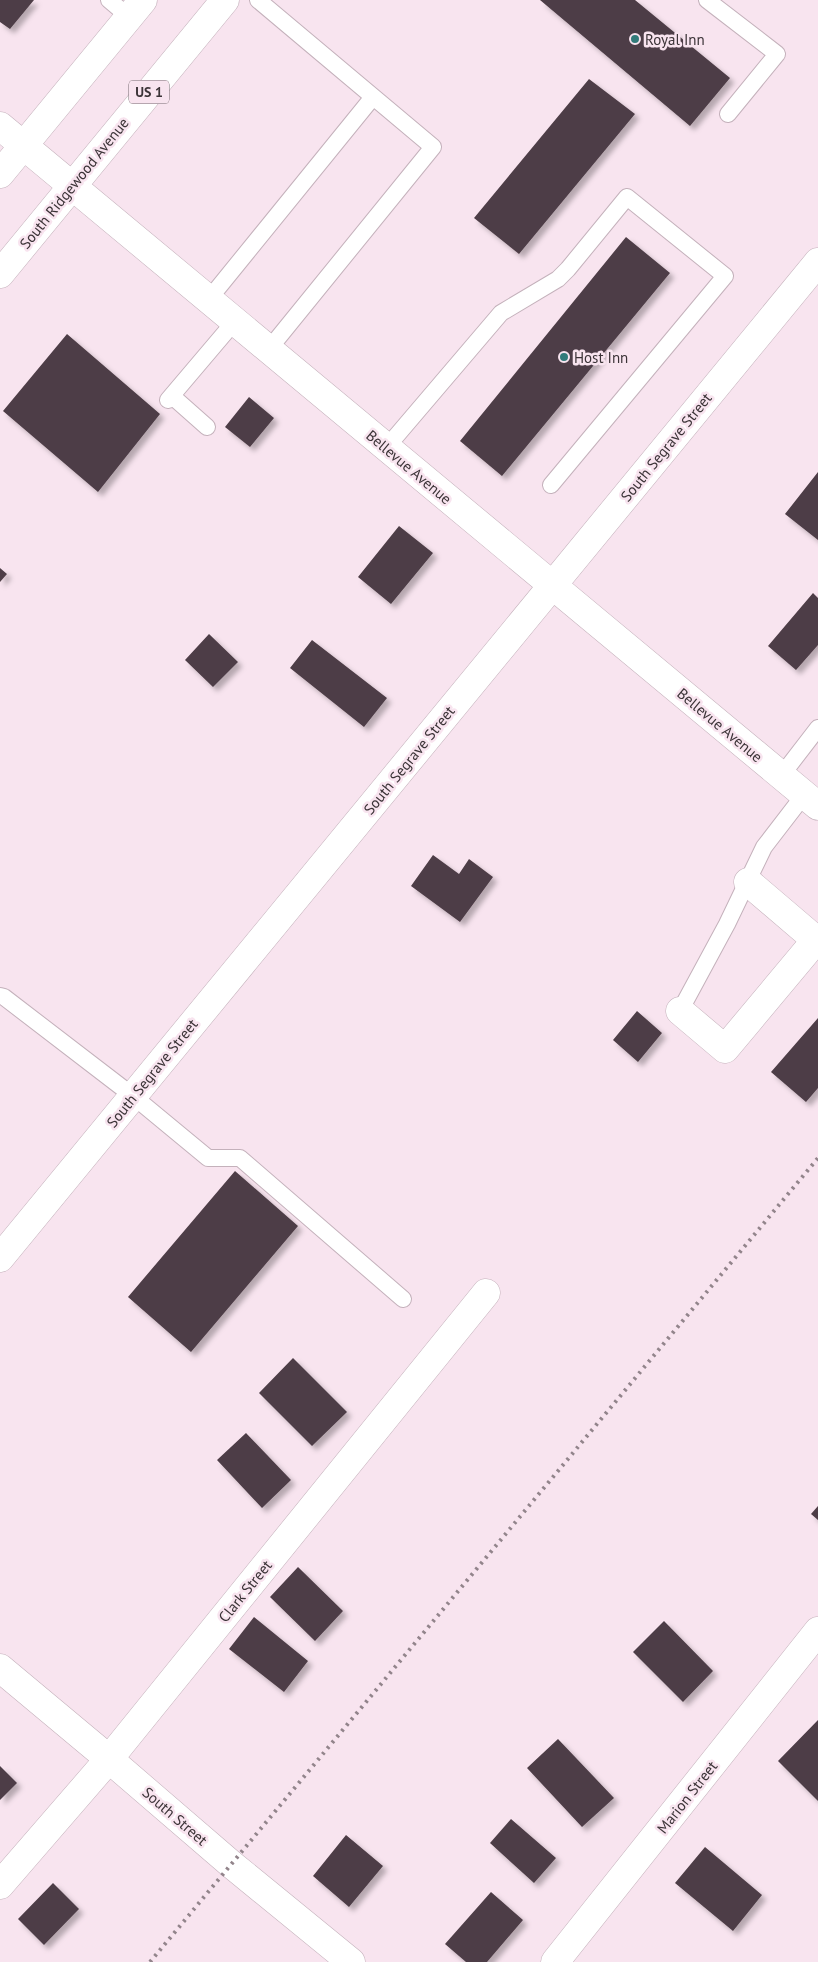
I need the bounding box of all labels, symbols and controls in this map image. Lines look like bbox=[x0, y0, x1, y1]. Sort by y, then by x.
place label: Royal Inn bbox=[645, 30, 705, 49]
marker: Royal Inn bbox=[629, 33, 641, 45]
road number: US 1 bbox=[129, 80, 169, 104]
street label: South Ridgewood Avenue bbox=[15, 114, 133, 252]
place label: Host Inn bbox=[574, 348, 628, 367]
marker: Host Inn bbox=[558, 351, 570, 363]
street label: South Segrave Street bbox=[616, 389, 716, 505]
street label: Bellevue Avenue bbox=[362, 426, 456, 508]
street label: Bellevue Avenue bbox=[673, 684, 767, 766]
street label: South Segrave Street bbox=[359, 702, 459, 818]
street label: South Segrave Street bbox=[102, 1015, 202, 1131]
street label: Clark Street bbox=[214, 1556, 276, 1626]
street label: Marion Street bbox=[653, 1757, 721, 1837]
street label: South Street bbox=[139, 1783, 211, 1849]

